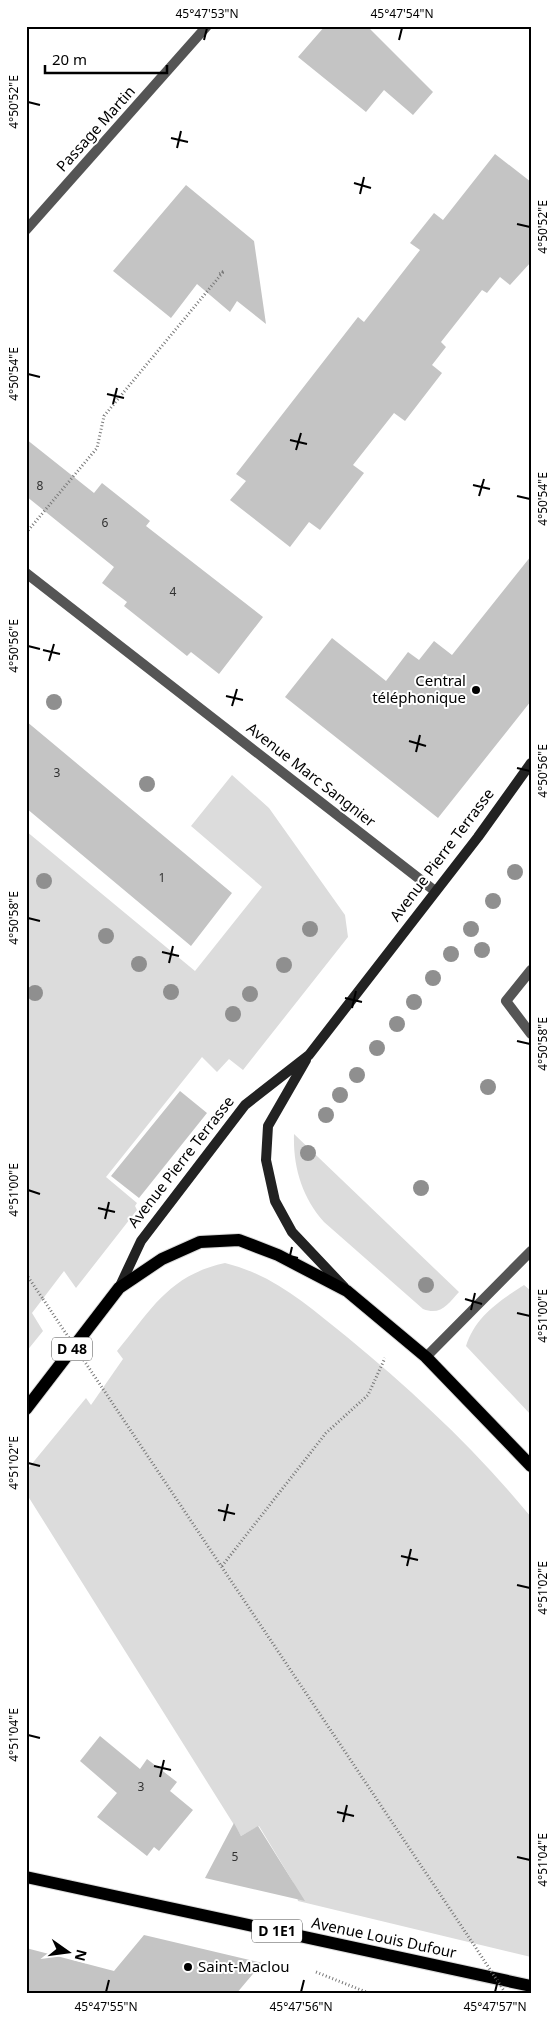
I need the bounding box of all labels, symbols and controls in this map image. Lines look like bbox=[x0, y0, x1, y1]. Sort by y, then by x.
text: 45°47'53"N bbox=[175, 5, 239, 22]
text: 45°47'54"N bbox=[370, 5, 434, 22]
scale bar bbox=[45, 42, 168, 74]
text: 20 m bbox=[52, 49, 87, 69]
text: 4°50'52"E bbox=[5, 75, 22, 129]
street label: Passage Martin bbox=[51, 81, 139, 175]
text: 4°50'52"E bbox=[534, 200, 551, 254]
text: 4°50'54"E bbox=[5, 347, 22, 401]
text: 4°50'54"E bbox=[534, 472, 551, 526]
house number: 8 bbox=[37, 477, 44, 494]
house number: 6 bbox=[102, 514, 109, 531]
house number: 4 bbox=[170, 583, 177, 600]
text: 4°50'56"E bbox=[5, 619, 22, 673]
place label: Central téléphonique bbox=[372, 670, 466, 707]
marker: Central téléphonique bbox=[470, 684, 482, 696]
street label: Avenue Marc Sangnier bbox=[243, 718, 380, 831]
text: 4°50'56"E bbox=[534, 744, 551, 798]
house number: 3 bbox=[54, 764, 61, 781]
street label: Avenue Pierre Terrasse bbox=[385, 784, 498, 925]
house number: 1 bbox=[159, 869, 165, 886]
text: 4°50'58"E bbox=[5, 891, 22, 945]
text: 4°50'58"E bbox=[534, 1017, 551, 1071]
street label: Avenue Pierre Terrasse bbox=[123, 1092, 238, 1231]
text: 4°51'00"E bbox=[5, 1163, 22, 1217]
text: 4°51'00"E bbox=[534, 1289, 551, 1343]
road number: D 48 bbox=[52, 1338, 92, 1360]
text: 4°51'02"E bbox=[5, 1436, 22, 1490]
text: 4°51'02"E bbox=[534, 1561, 551, 1615]
text: 4°51'04"E bbox=[5, 1708, 22, 1762]
house number: 3 bbox=[138, 1778, 145, 1795]
text: 4°51'04"E bbox=[534, 1833, 551, 1887]
house number: 5 bbox=[232, 1848, 239, 1865]
street label: Avenue Louis Dufour bbox=[310, 1912, 459, 1962]
road number: D 1E1 bbox=[252, 1920, 302, 1942]
north arrow bbox=[42, 1928, 92, 1978]
text: N bbox=[71, 1947, 92, 1963]
place label: Saint-Maclou bbox=[198, 1956, 289, 1976]
marker: Saint-Maclou bbox=[182, 1961, 194, 1973]
text: 45°47'55"N bbox=[74, 1998, 138, 2015]
text: 45°47'56"N bbox=[269, 1998, 333, 2015]
text: 45°47'57"N bbox=[463, 1998, 527, 2015]

